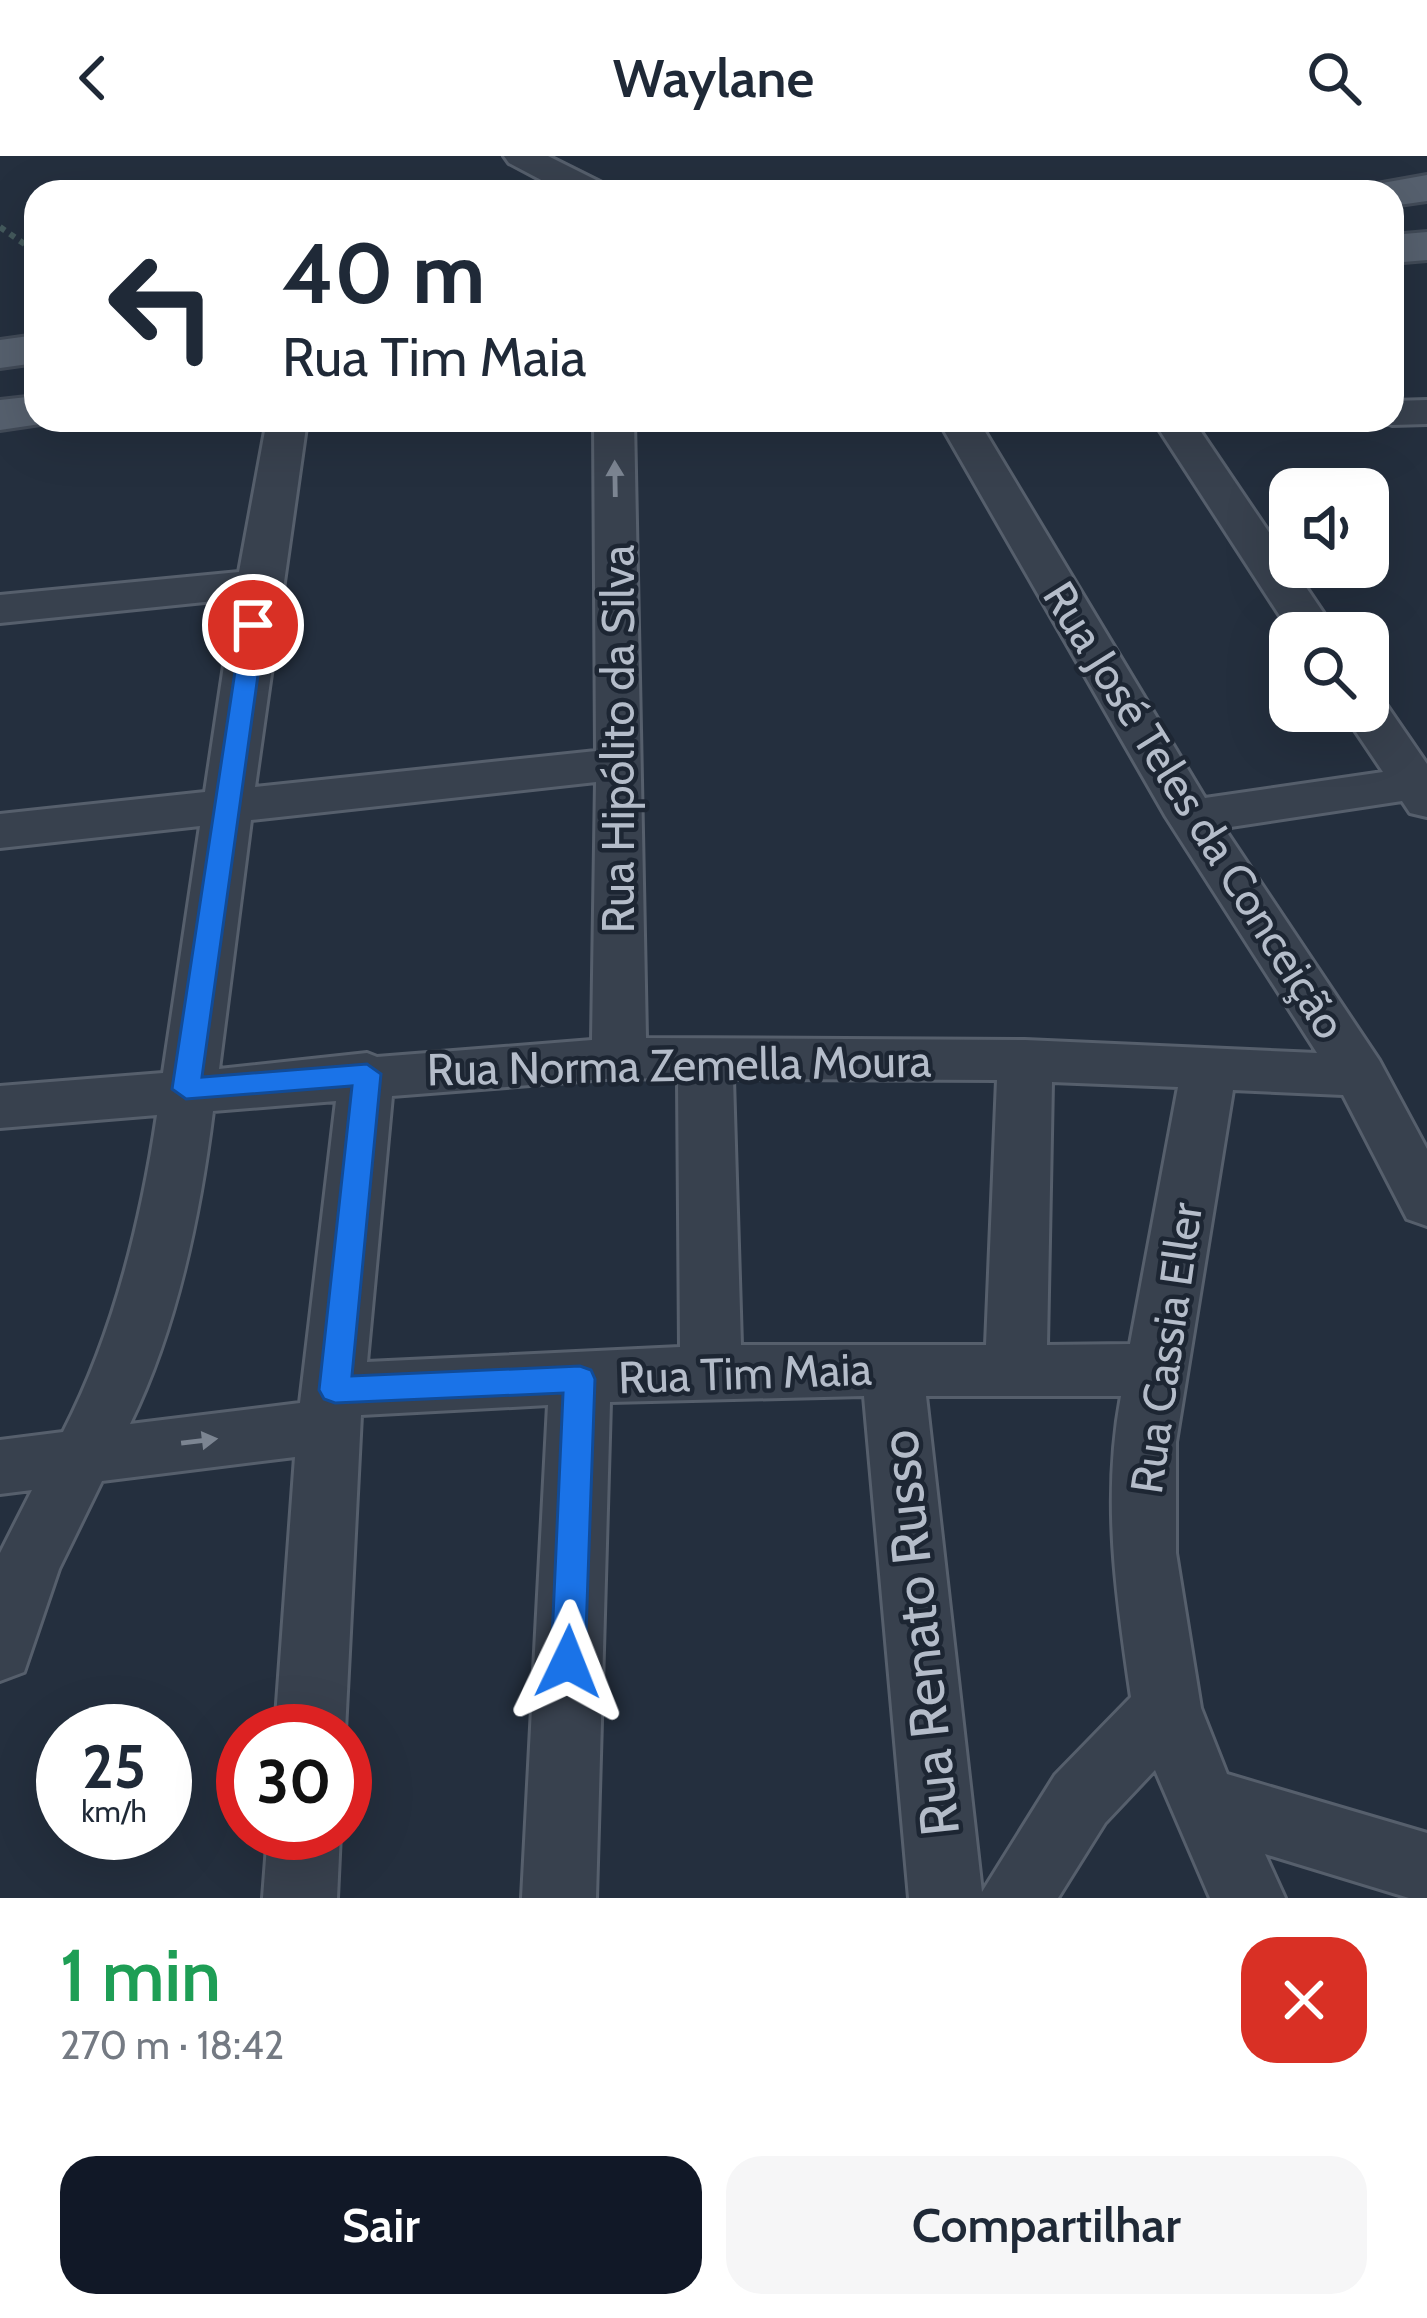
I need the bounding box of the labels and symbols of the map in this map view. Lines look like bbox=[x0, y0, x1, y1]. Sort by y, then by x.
one-way arrow bbox=[606, 459, 625, 497]
street label: Rua Hipólito da Silva bbox=[591, 544, 645, 933]
street label: Rua José Teles da Conceição bbox=[1032, 572, 1358, 1048]
pin bbox=[202, 574, 304, 676]
street label: Rua Norma Zemella Moura bbox=[426, 1034, 932, 1096]
street label: Rua Cassia Eller bbox=[1119, 1198, 1213, 1497]
street label: Rua Tim Maia bbox=[617, 1342, 873, 1404]
street label: Rua Renato Russo bbox=[865, 1427, 973, 1839]
one-way arrow bbox=[181, 1431, 218, 1450]
position arrow bbox=[505, 1599, 631, 1725]
speed limit sign: 30 bbox=[216, 1704, 372, 1860]

